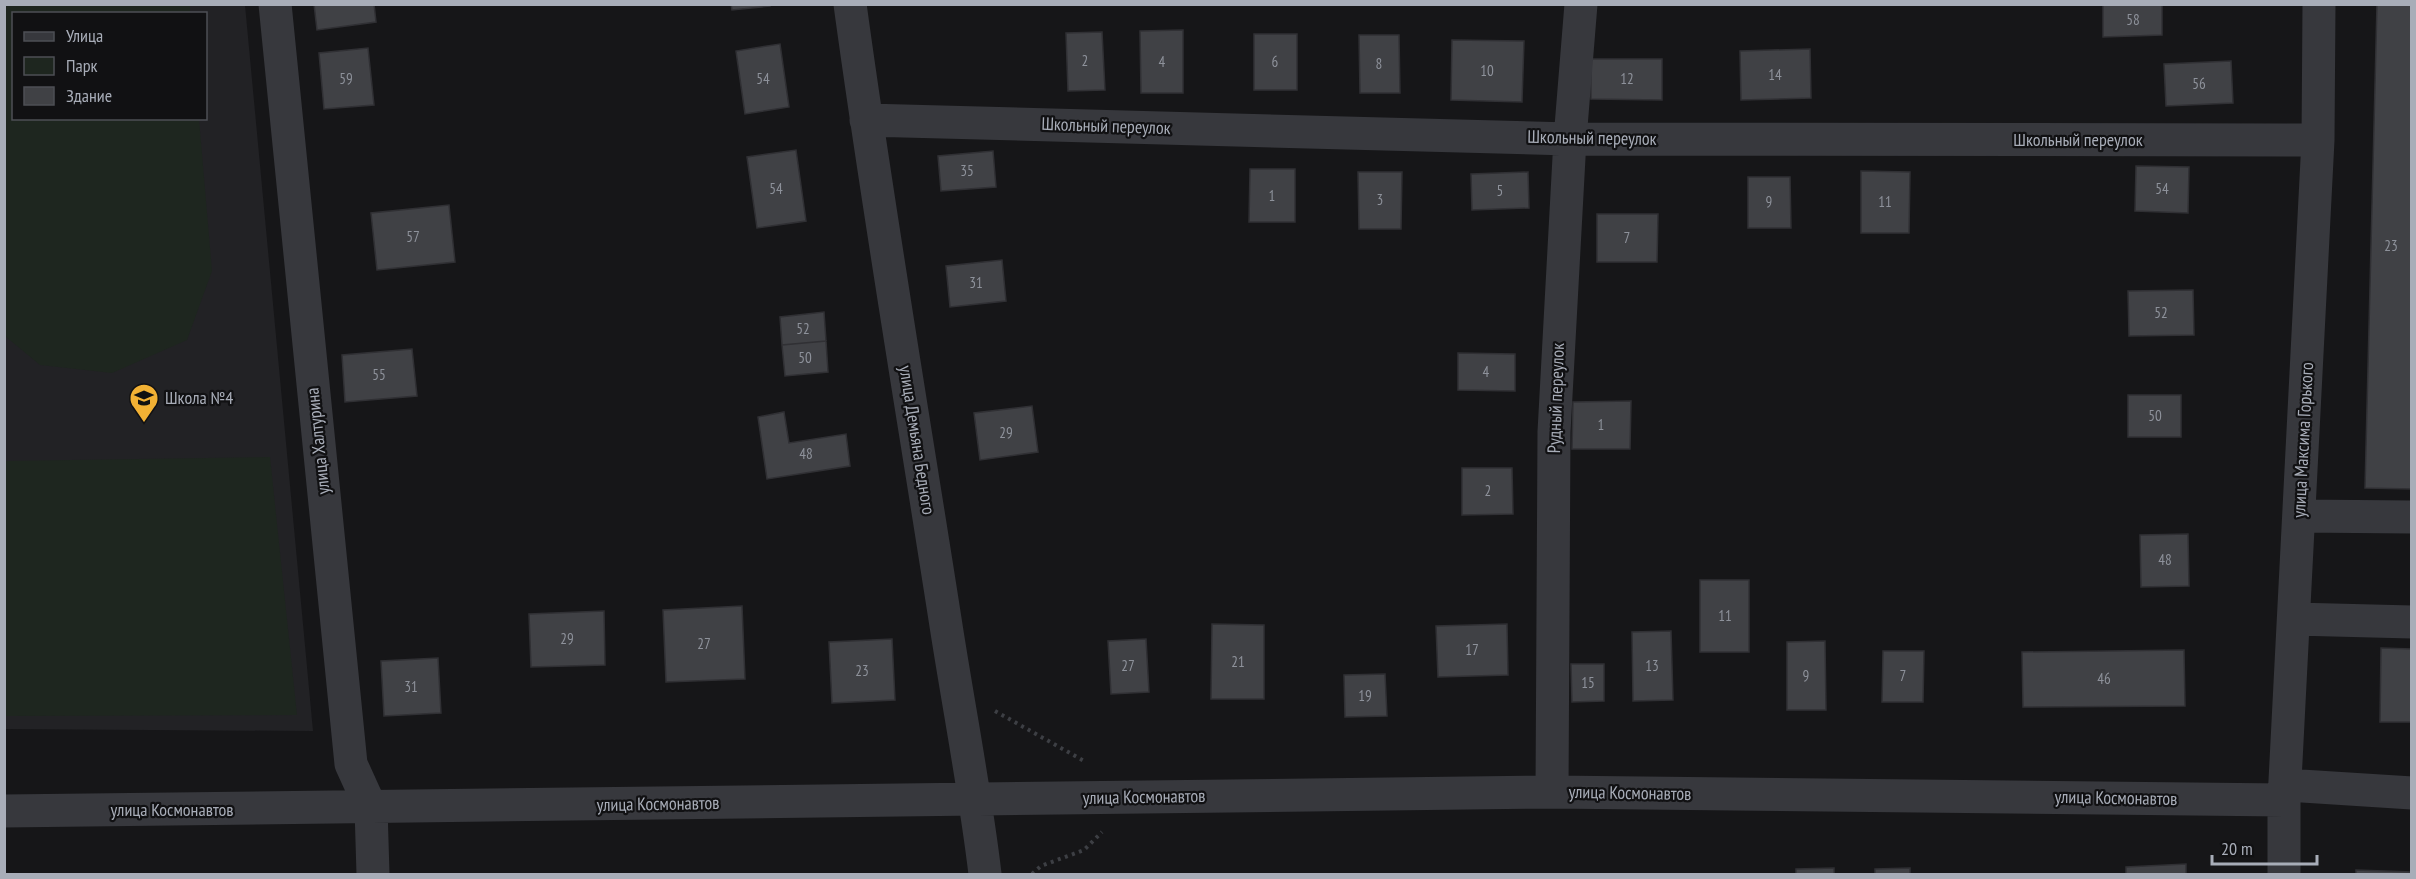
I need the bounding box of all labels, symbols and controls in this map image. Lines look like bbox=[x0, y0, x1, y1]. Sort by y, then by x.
house number: 58 bbox=[2126, 10, 2140, 29]
legend bbox=[12, 12, 207, 120]
text: Улица bbox=[66, 24, 103, 47]
house number: 2 bbox=[1082, 51, 1088, 70]
house number: 4 bbox=[1159, 52, 1166, 71]
house number: 6 bbox=[1272, 52, 1279, 71]
text: Парк bbox=[66, 54, 97, 77]
house number: 8 bbox=[1376, 54, 1382, 73]
house number: 10 bbox=[1480, 61, 1494, 80]
house number: 14 bbox=[1768, 65, 1782, 84]
house number: 59 bbox=[339, 69, 353, 88]
house number: 54 bbox=[756, 69, 770, 88]
house number: 12 bbox=[1620, 69, 1634, 88]
house number: 56 bbox=[2192, 74, 2206, 93]
text: Здание bbox=[66, 84, 112, 107]
street label: Школьный переулок bbox=[1041, 112, 1171, 139]
street label: Школьный переулок bbox=[1527, 125, 1657, 150]
street label: Школьный переулок bbox=[2013, 128, 2143, 151]
house number: 35 bbox=[960, 161, 974, 180]
house number: 54 bbox=[769, 179, 783, 198]
house number: 54 bbox=[2155, 179, 2169, 198]
house number: 5 bbox=[1497, 181, 1503, 200]
house number: 1 bbox=[1269, 186, 1275, 205]
house number: 3 bbox=[1377, 190, 1383, 209]
house number: 9 bbox=[1766, 192, 1772, 211]
house number: 11 bbox=[1878, 192, 1892, 211]
house number: 57 bbox=[406, 227, 420, 246]
house number: 7 bbox=[1624, 228, 1630, 247]
house number: 23 bbox=[2384, 236, 2398, 255]
house number: 31 bbox=[969, 273, 983, 292]
house number: 52 bbox=[2154, 303, 2168, 322]
house number: 52 bbox=[796, 319, 810, 338]
street label: Рудный переулок bbox=[1542, 342, 1569, 454]
house number: 50 bbox=[798, 348, 812, 367]
street label: улица Максима Горького bbox=[2287, 361, 2318, 518]
house number: 4 bbox=[1483, 362, 1490, 381]
street label: улица Демьяна Бедного bbox=[894, 364, 941, 516]
house number: 55 bbox=[372, 365, 386, 384]
school or university icon: Школа №4 bbox=[128, 382, 160, 424]
place label: Школа №4 bbox=[165, 386, 233, 409]
street label: улица Халтурина bbox=[300, 387, 335, 496]
house number: 50 bbox=[2148, 406, 2162, 425]
house number: 1 bbox=[1598, 415, 1604, 434]
house number: 29 bbox=[999, 423, 1013, 442]
house number: 48 bbox=[799, 444, 813, 463]
house number: 2 bbox=[1485, 481, 1491, 500]
house number: 48 bbox=[2158, 550, 2172, 569]
house number: 11 bbox=[1718, 606, 1732, 625]
house number: 29 bbox=[560, 629, 574, 648]
house number: 27 bbox=[697, 634, 711, 653]
house number: 17 bbox=[1465, 640, 1479, 659]
house number: 21 bbox=[1231, 652, 1245, 671]
house number: 27 bbox=[1121, 656, 1135, 675]
house number: 13 bbox=[1645, 656, 1659, 675]
house number: 23 bbox=[855, 661, 869, 680]
house number: 9 bbox=[1803, 666, 1809, 685]
house number: 7 bbox=[1900, 666, 1906, 685]
house number: 46 bbox=[2097, 669, 2111, 688]
house number: 15 bbox=[1581, 673, 1595, 692]
house number: 31 bbox=[404, 677, 418, 696]
house number: 19 bbox=[1358, 686, 1372, 705]
street label: улица Космонавтов bbox=[1568, 780, 1692, 805]
street label: улица Космонавтов bbox=[1082, 784, 1206, 809]
street label: улица Космонавтов bbox=[2054, 785, 2178, 810]
street label: улица Космонавтов bbox=[596, 791, 720, 816]
street label: улица Космонавтов bbox=[111, 798, 233, 821]
scale bar bbox=[2212, 828, 2317, 866]
text: 20 m bbox=[2221, 837, 2253, 860]

